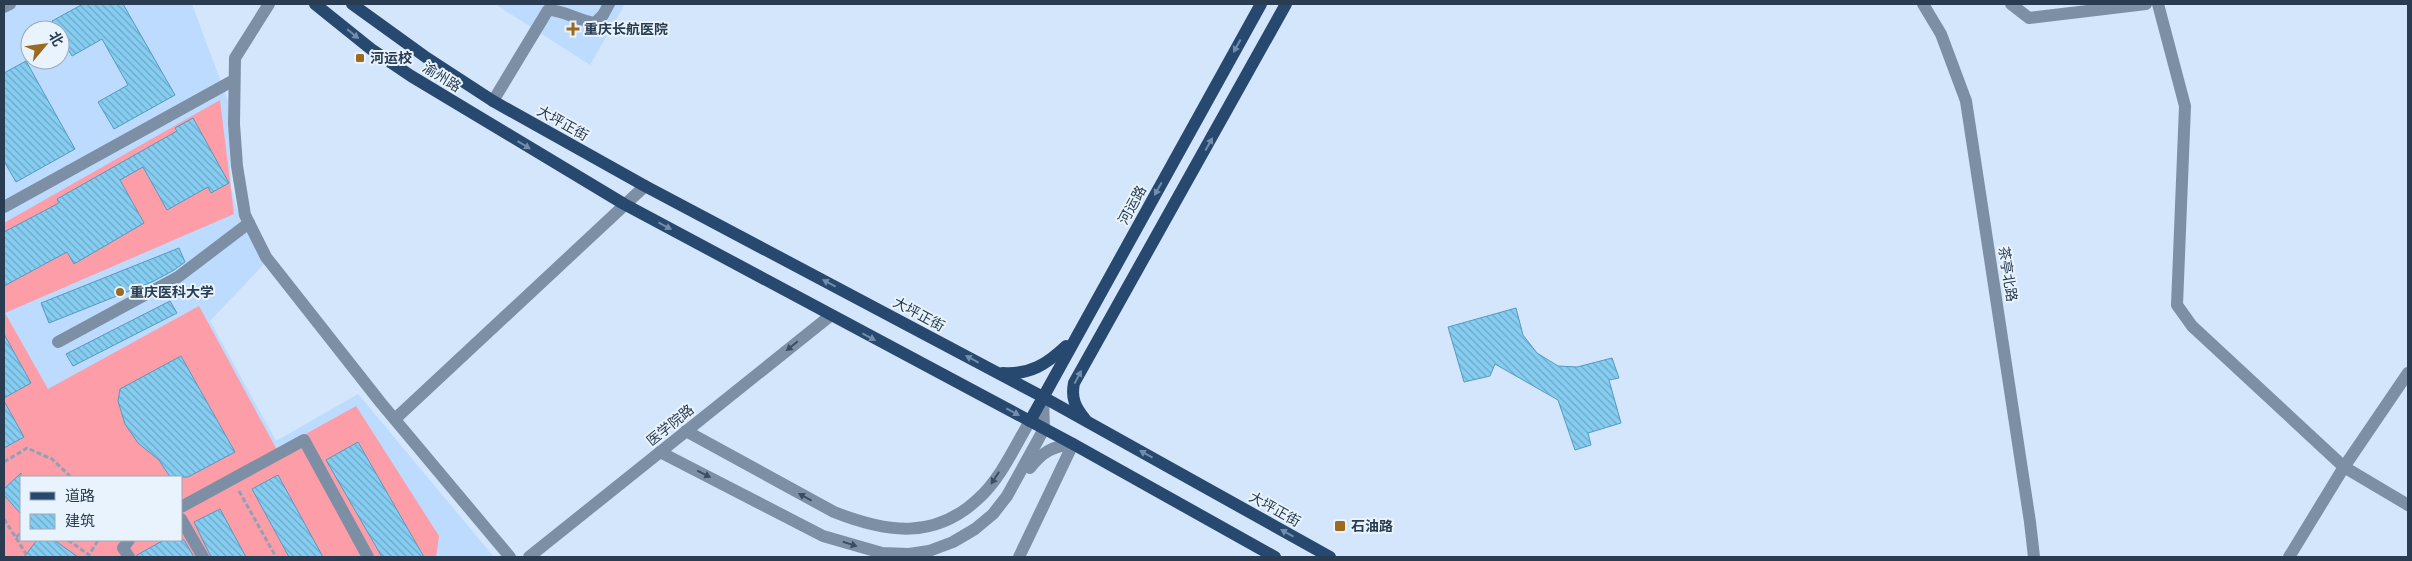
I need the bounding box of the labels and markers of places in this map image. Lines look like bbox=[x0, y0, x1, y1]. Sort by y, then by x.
place label: 重庆长航医院 bbox=[584, 21, 668, 38]
marker: 重庆长航医院 bbox=[566, 22, 580, 36]
place label: 河运校 bbox=[370, 50, 412, 67]
marker: 河运校 bbox=[354, 52, 366, 64]
place label: 重庆医科大学 bbox=[130, 284, 214, 301]
marker: 重庆医科大学 bbox=[114, 286, 126, 298]
place label: 石油路 bbox=[1351, 518, 1393, 535]
marker: 石油路 bbox=[1333, 519, 1347, 533]

